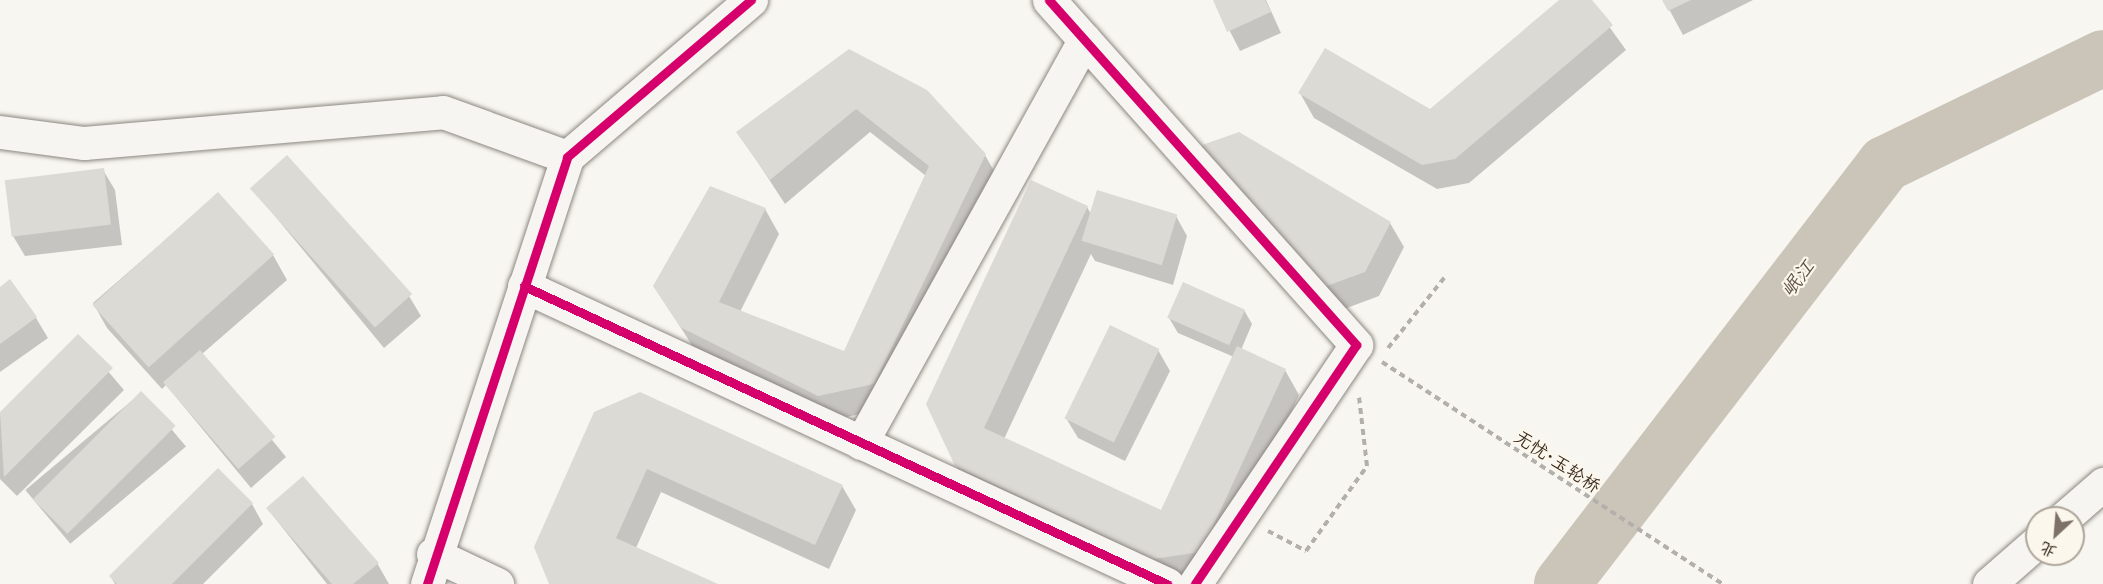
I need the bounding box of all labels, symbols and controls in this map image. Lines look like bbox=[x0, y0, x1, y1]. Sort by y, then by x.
water label: 岷江 bbox=[1775, 255, 1819, 301]
street label: 无忧·玉轮桥 bbox=[1511, 425, 1605, 497]
north arrow bbox=[2025, 506, 2085, 566]
text: 北 bbox=[2036, 538, 2060, 564]

